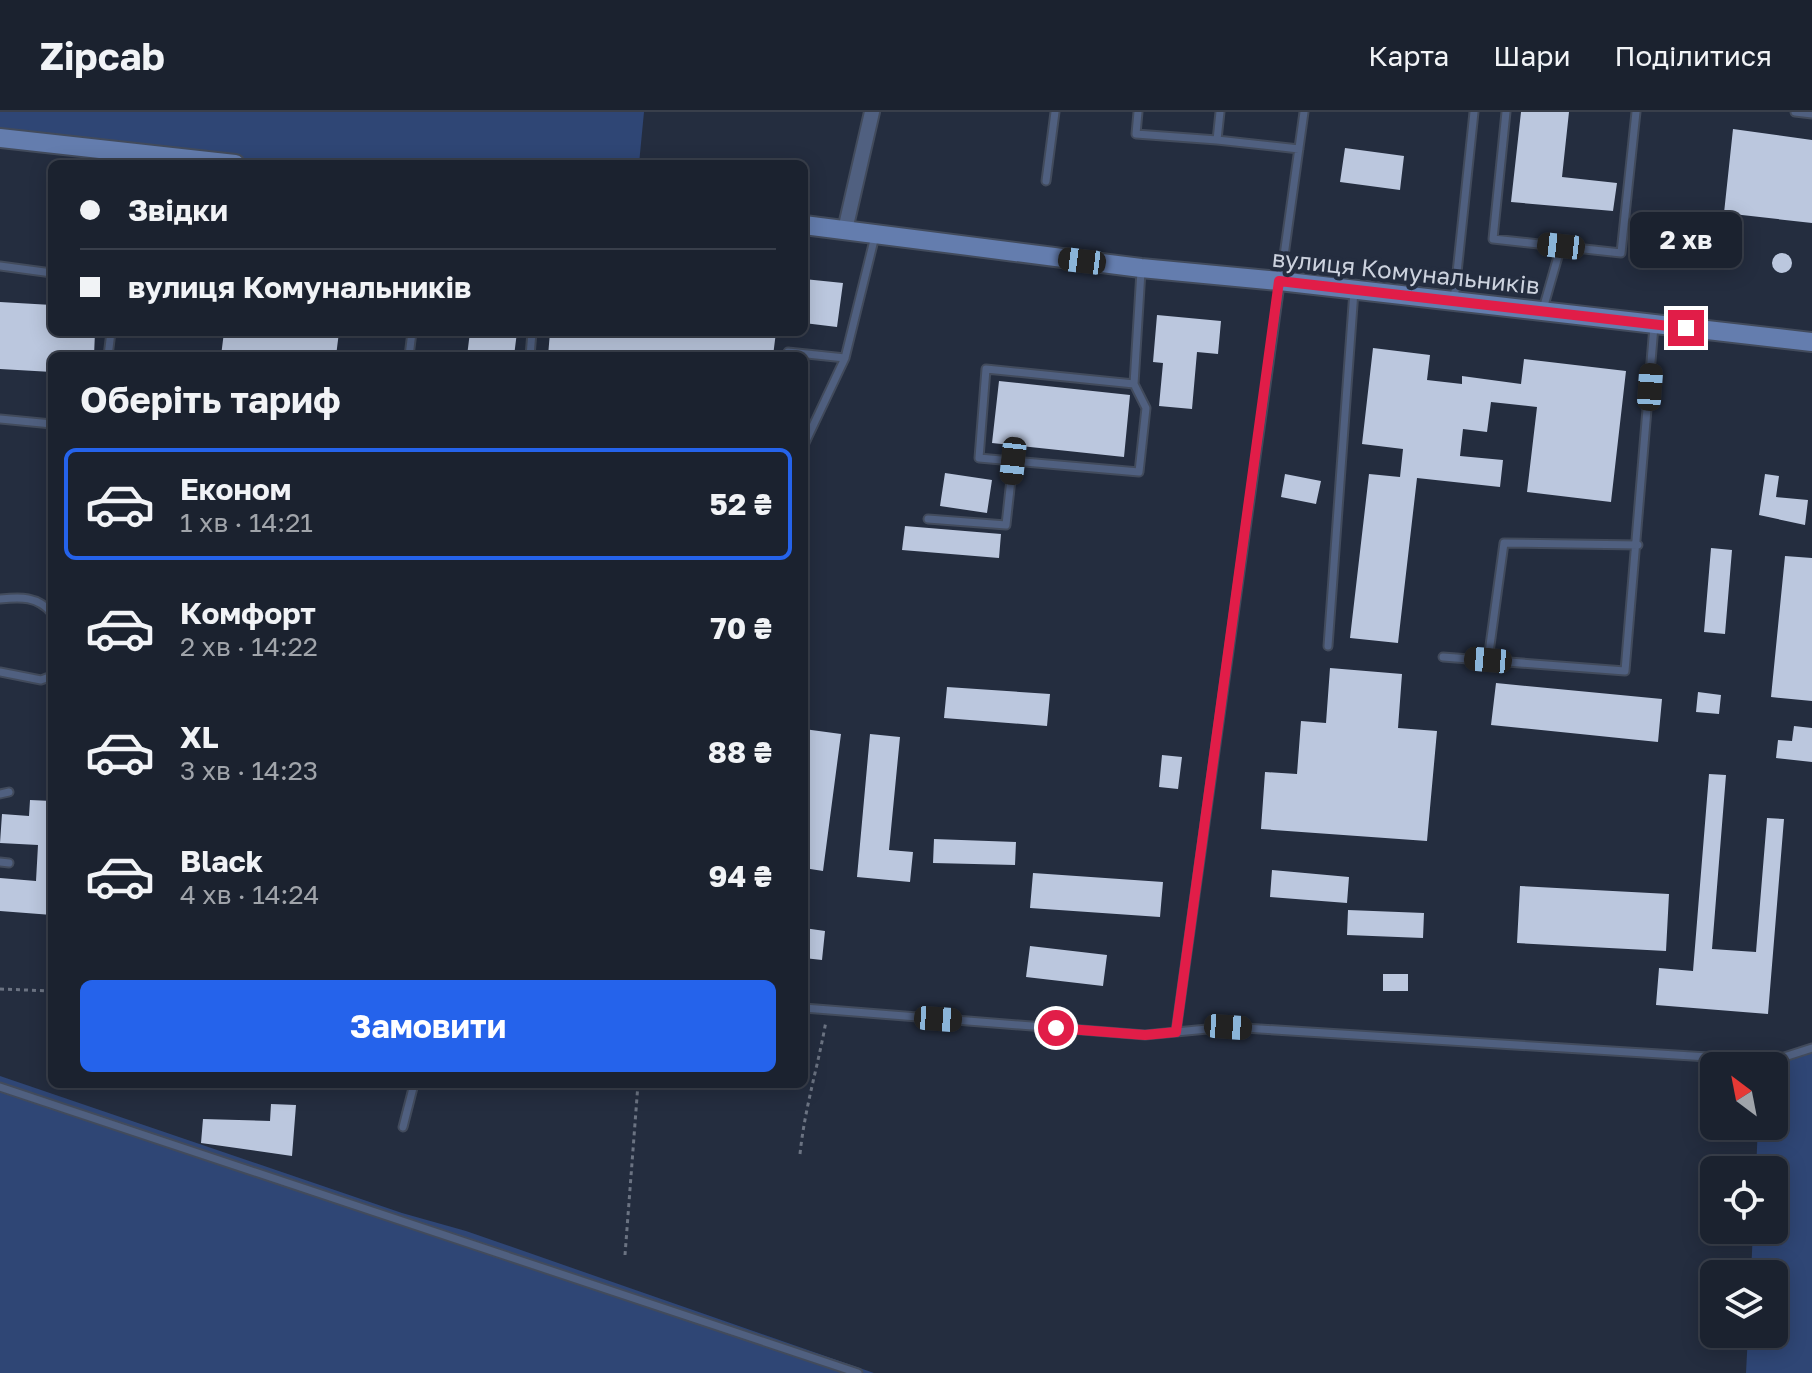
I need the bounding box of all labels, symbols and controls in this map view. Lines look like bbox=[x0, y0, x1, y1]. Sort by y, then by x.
text: Zipcab bbox=[40, 33, 165, 78]
text: Карта bbox=[1368, 39, 1449, 72]
text: Шари bbox=[1493, 39, 1571, 72]
text: Поділитися bbox=[1615, 39, 1772, 72]
text: Звідки bbox=[128, 192, 228, 228]
callout: 2 хв bbox=[1630, 212, 1742, 268]
text: 2 хв bbox=[1660, 224, 1712, 255]
car bbox=[1536, 232, 1586, 260]
street label: вулиця Комунальників bbox=[1271, 243, 1541, 299]
car bbox=[1057, 246, 1107, 276]
text: вулиця Комунальників bbox=[128, 269, 471, 305]
route end bbox=[1668, 310, 1704, 346]
car bbox=[1636, 362, 1664, 412]
text: Оберіть тариф bbox=[80, 378, 341, 421]
car bbox=[999, 436, 1027, 486]
icon: car bbox=[84, 468, 156, 540]
text: Економ bbox=[180, 471, 291, 507]
text: 52 ₴ bbox=[710, 486, 772, 522]
text: 1 хв · 14:21 bbox=[180, 507, 313, 538]
icon: car bbox=[84, 592, 156, 664]
text: Комфорт bbox=[180, 595, 316, 631]
text: 70 ₴ bbox=[710, 610, 772, 646]
text: 2 хв · 14:22 bbox=[180, 631, 318, 662]
car bbox=[1463, 646, 1513, 674]
icon: car bbox=[84, 716, 156, 788]
text: XL bbox=[180, 719, 219, 755]
text: 88 ₴ bbox=[708, 734, 772, 770]
text: 3 хв · 14:23 bbox=[180, 755, 318, 786]
icon: car bbox=[84, 840, 156, 912]
text: Black bbox=[180, 843, 263, 879]
text: 94 ₴ bbox=[708, 858, 772, 894]
text: 4 хв · 14:24 bbox=[180, 879, 319, 910]
button: Замовити bbox=[80, 980, 776, 1072]
car bbox=[913, 1005, 963, 1033]
route start bbox=[1038, 1010, 1074, 1046]
car bbox=[1203, 1013, 1253, 1041]
north arrow bbox=[1700, 1052, 1788, 1140]
map controls bbox=[1700, 1052, 1788, 1348]
button: locate bbox=[1700, 1156, 1788, 1244]
button: layers bbox=[1700, 1260, 1788, 1348]

